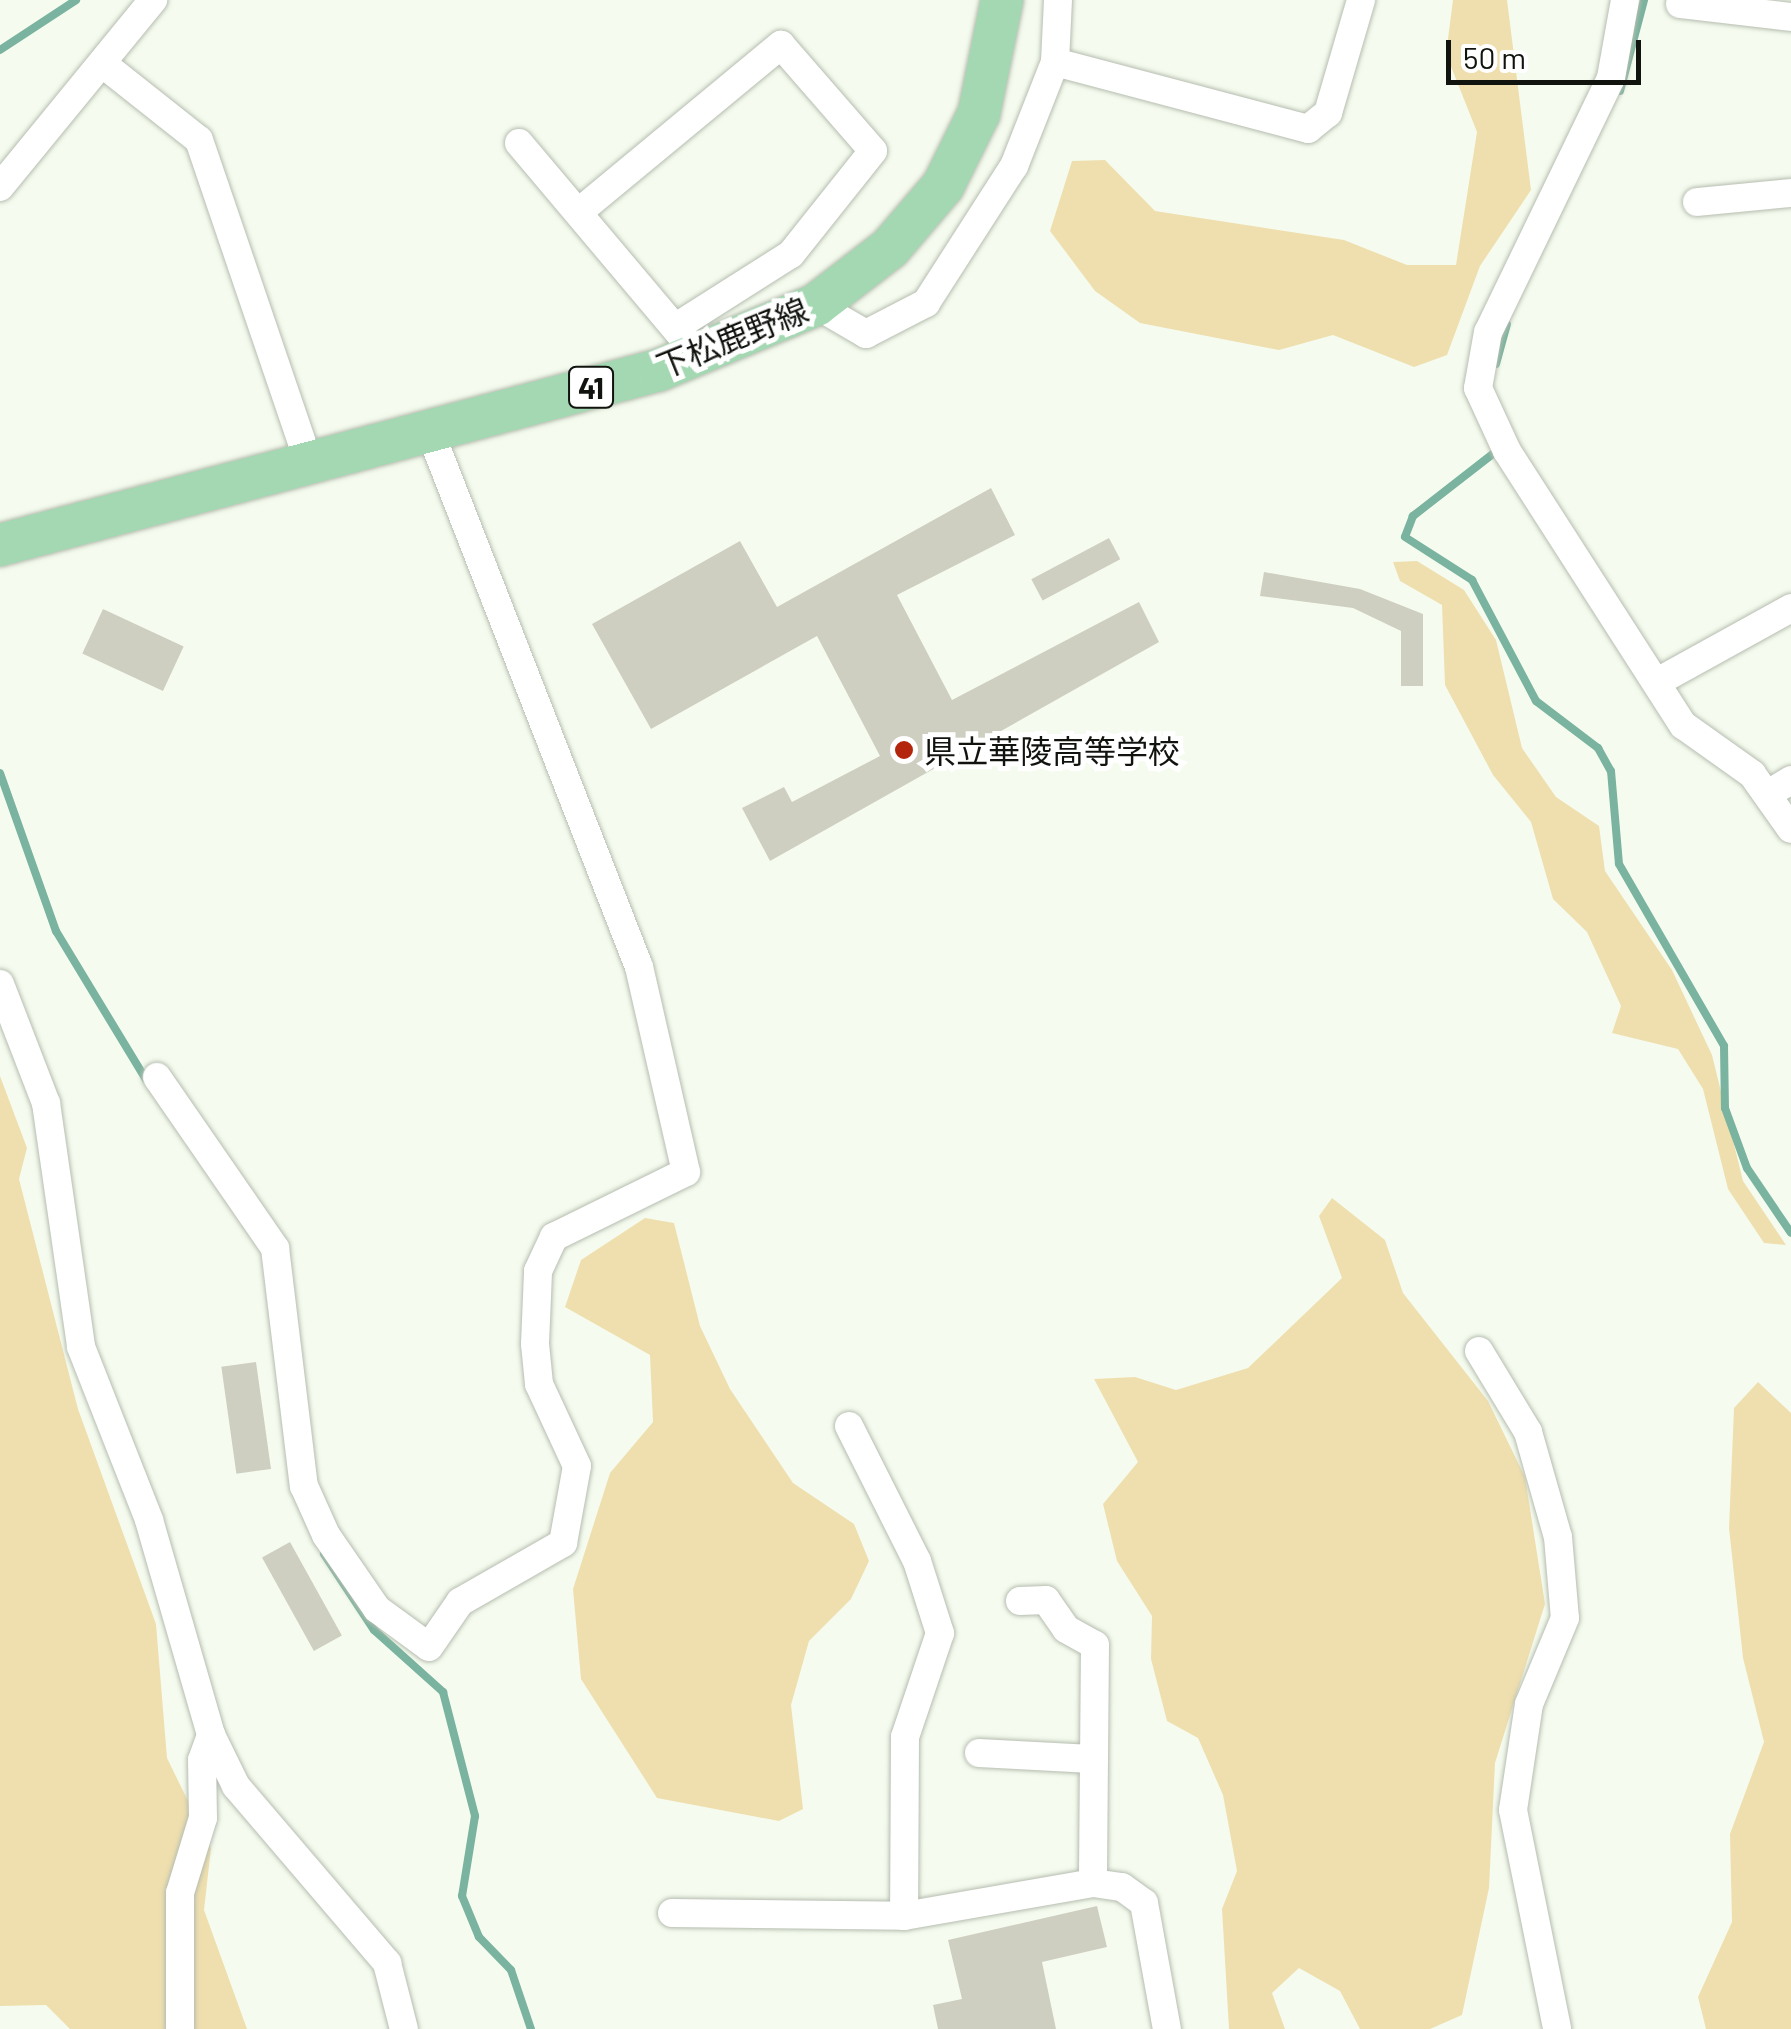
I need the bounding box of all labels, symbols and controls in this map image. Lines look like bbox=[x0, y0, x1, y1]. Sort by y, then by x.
scale bar bbox=[1451, 20, 1646, 82]
text: 50 m bbox=[1463, 39, 1526, 75]
street label: 下松鹿野線 bbox=[651, 289, 813, 385]
road number: 41 bbox=[566, 362, 616, 412]
place label: 県立華陵高等学校 bbox=[924, 731, 1180, 769]
marker: 県立華陵高等学校 bbox=[893, 739, 915, 761]

